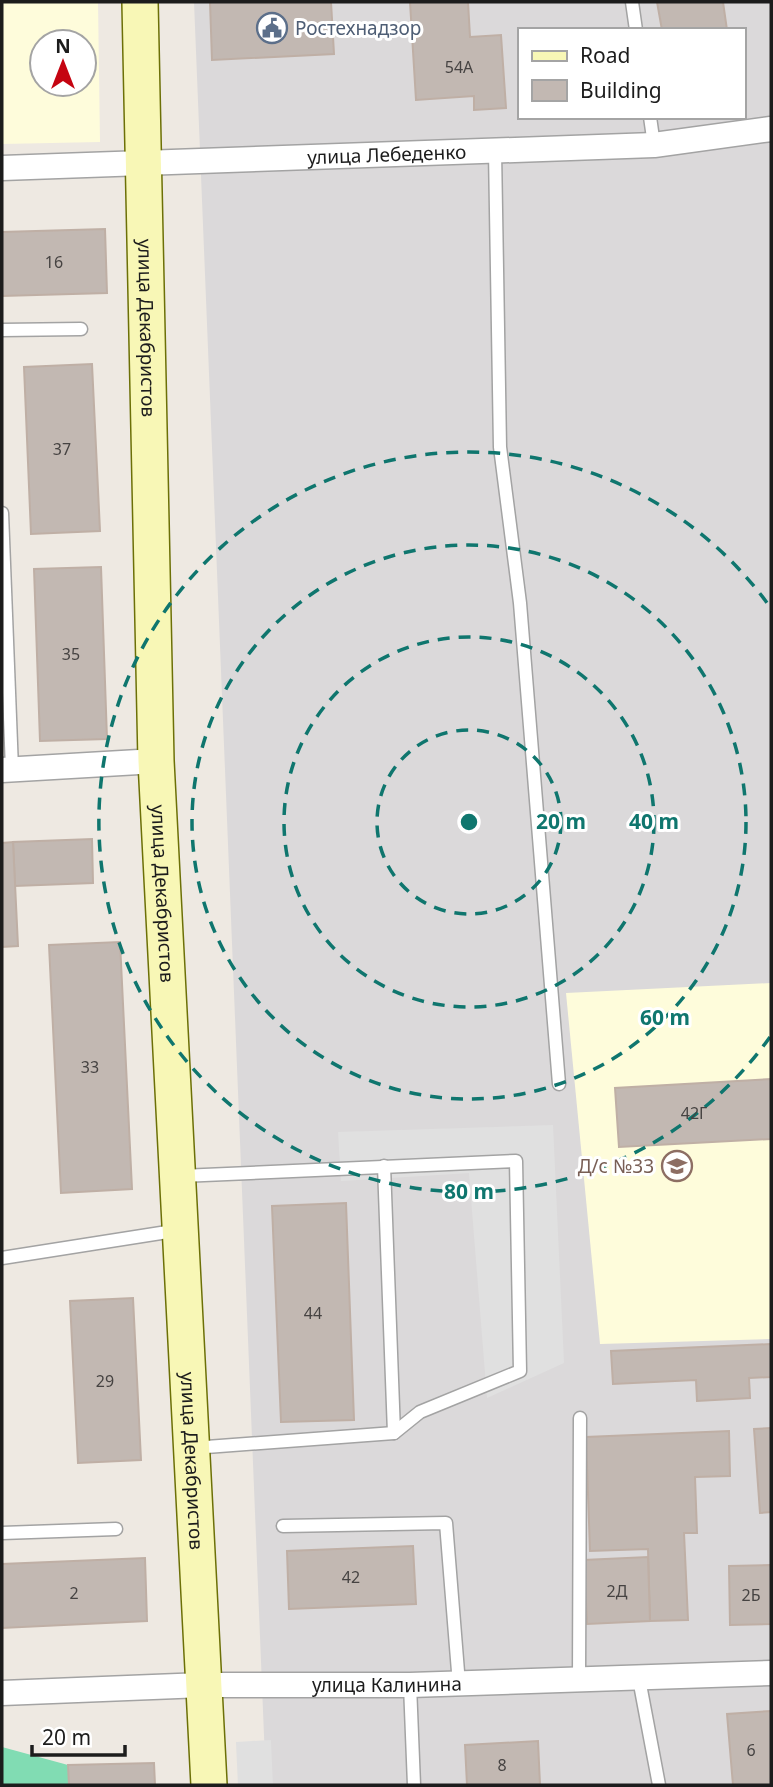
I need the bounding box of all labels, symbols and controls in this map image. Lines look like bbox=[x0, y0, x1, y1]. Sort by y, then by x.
public building icon: Ростехнадзор bbox=[255, 11, 289, 45]
place label: Ростехнадзор bbox=[295, 15, 421, 41]
north arrow bbox=[28, 28, 98, 98]
legend bbox=[518, 28, 745, 119]
text: N bbox=[55, 33, 71, 59]
text: Road bbox=[580, 41, 630, 69]
house number: 54А bbox=[445, 56, 474, 78]
text: Building bbox=[580, 76, 662, 104]
street label: улица Лебеденко bbox=[307, 139, 467, 170]
street label: улица Декабристов bbox=[132, 239, 162, 417]
house number: 16 bbox=[45, 251, 63, 273]
house number: 37 bbox=[53, 438, 71, 460]
house number: 35 bbox=[62, 643, 80, 665]
street label: улица Декабристов bbox=[145, 804, 180, 983]
text: 20 m bbox=[536, 807, 586, 835]
text: 40 m bbox=[629, 807, 679, 835]
centre of rings bbox=[457, 810, 481, 834]
text: 60 m bbox=[640, 1003, 690, 1031]
house number: 33 bbox=[81, 1056, 99, 1078]
house number: 42Г bbox=[681, 1102, 707, 1124]
school or university icon: Д/с №33 bbox=[660, 1149, 694, 1183]
place label: Д/с №33 bbox=[578, 1153, 654, 1179]
text: 80 m bbox=[444, 1177, 494, 1205]
house number: 44 bbox=[304, 1302, 322, 1324]
house number: 29 bbox=[96, 1370, 114, 1392]
street label: улица Декабристов bbox=[175, 1371, 210, 1551]
house number: 42 bbox=[342, 1566, 360, 1588]
house number: 2Д bbox=[607, 1580, 628, 1602]
house number: 2 bbox=[69, 1582, 79, 1604]
house number: 2Б bbox=[742, 1584, 761, 1606]
street label: улица Калинина bbox=[312, 1670, 462, 1698]
scale bar bbox=[32, 1714, 124, 1758]
text: 20 m bbox=[42, 1723, 91, 1751]
house number: 6 bbox=[746, 1739, 756, 1761]
house number: 8 bbox=[497, 1754, 507, 1776]

